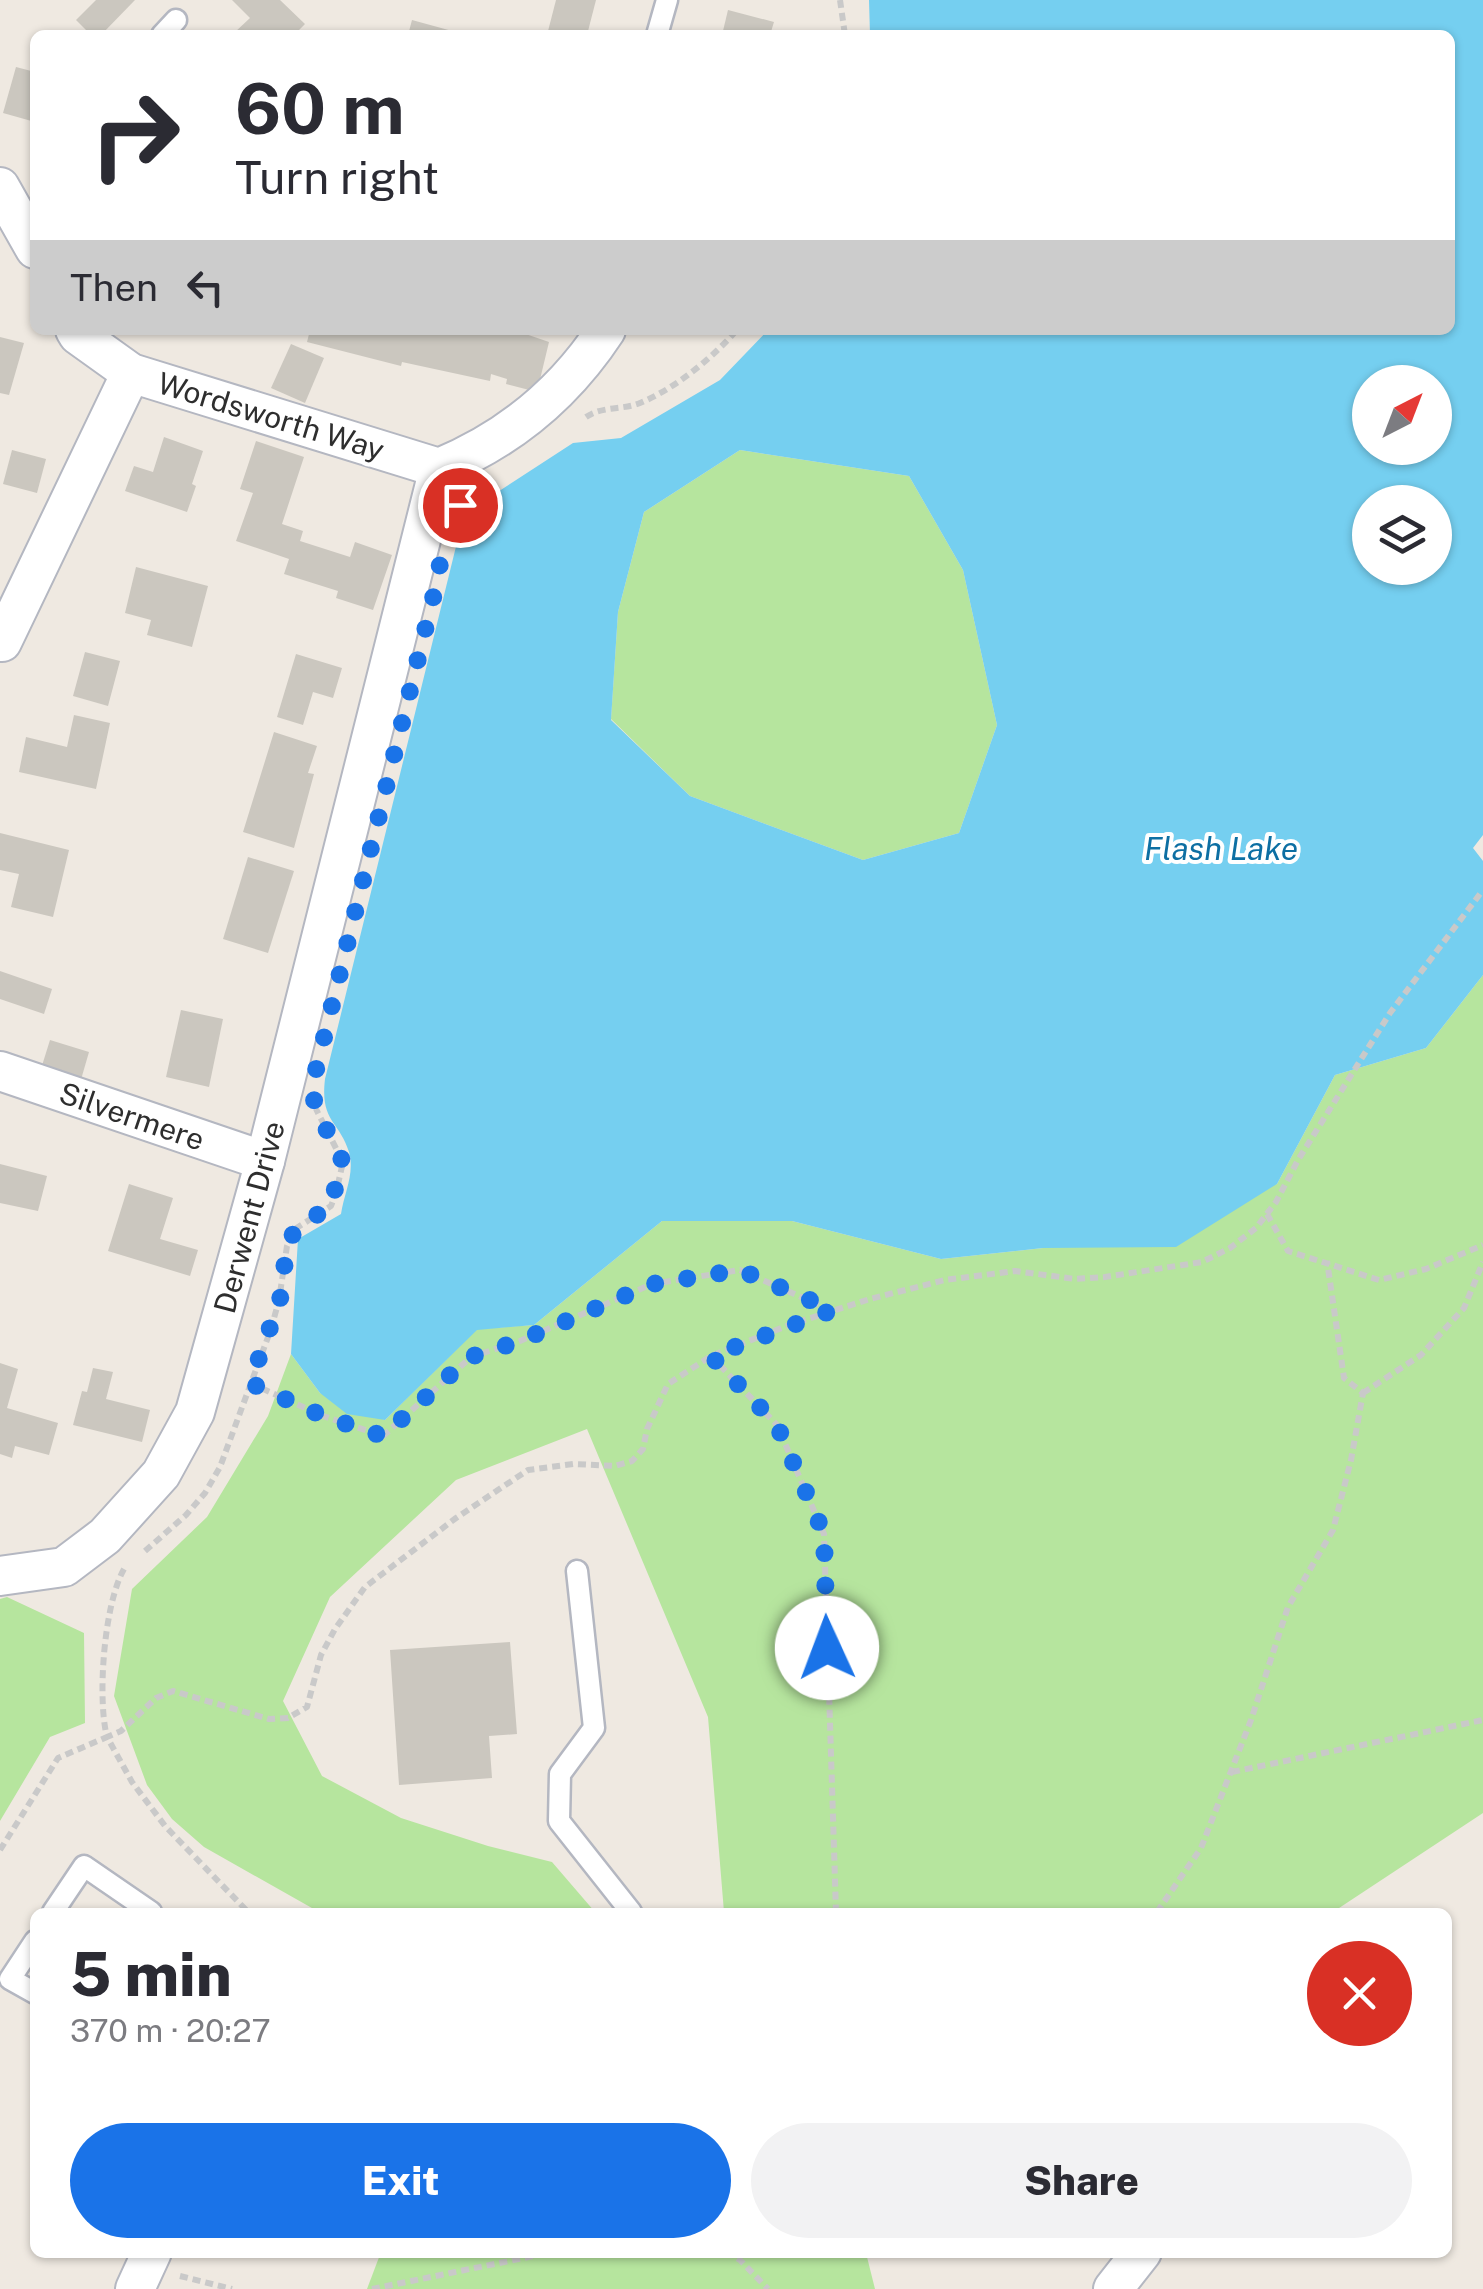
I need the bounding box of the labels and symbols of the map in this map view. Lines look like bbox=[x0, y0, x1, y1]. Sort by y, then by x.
street label: Wordsworth Way bbox=[153, 364, 389, 468]
north arrow bbox=[1352, 365, 1452, 465]
pin bbox=[418, 463, 503, 548]
water label: Flash Lake bbox=[1144, 830, 1298, 867]
street label: Silvermere bbox=[55, 1074, 209, 1158]
street label: Derwent Drive bbox=[206, 1117, 292, 1317]
position arrow bbox=[775, 1596, 879, 1700]

